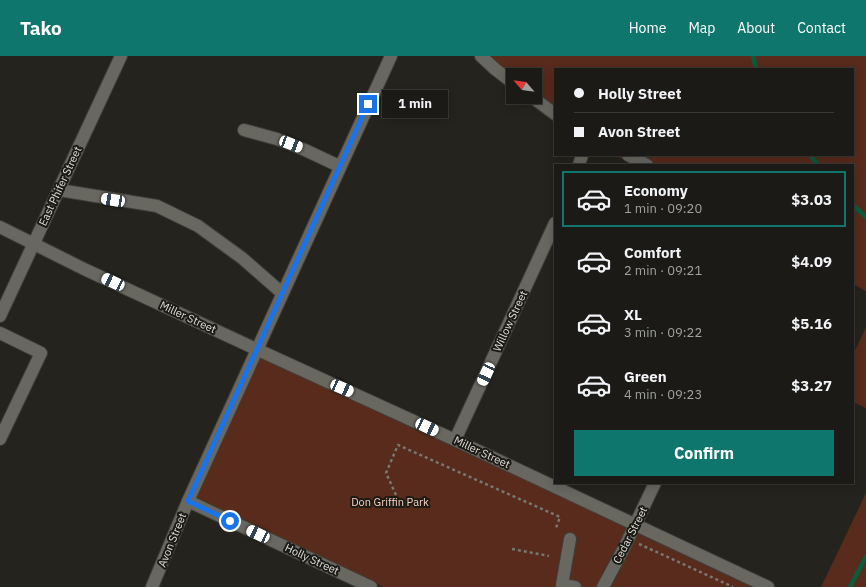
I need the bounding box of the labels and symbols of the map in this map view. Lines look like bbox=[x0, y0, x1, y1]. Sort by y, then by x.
north arrow bbox=[506, 68, 542, 104]
callout: 1 min bbox=[382, 90, 448, 118]
route end bbox=[359, 95, 377, 113]
car bbox=[278, 134, 304, 154]
street label: East Phifer Street bbox=[35, 144, 85, 228]
car bbox=[100, 192, 126, 208]
car bbox=[100, 271, 126, 293]
street label: Willow Street bbox=[490, 288, 530, 354]
street label: Miller Street bbox=[158, 298, 218, 336]
car bbox=[475, 361, 497, 387]
car bbox=[329, 378, 355, 398]
car bbox=[414, 416, 440, 438]
street label: Miller Street bbox=[452, 433, 512, 471]
park label: Don Griffin Park bbox=[351, 495, 429, 509]
street label: Cedar Street bbox=[610, 504, 650, 566]
street label: Avon Street bbox=[155, 511, 189, 569]
route start bbox=[221, 512, 239, 530]
car bbox=[245, 523, 271, 545]
street label: Holly Street bbox=[283, 540, 341, 578]

